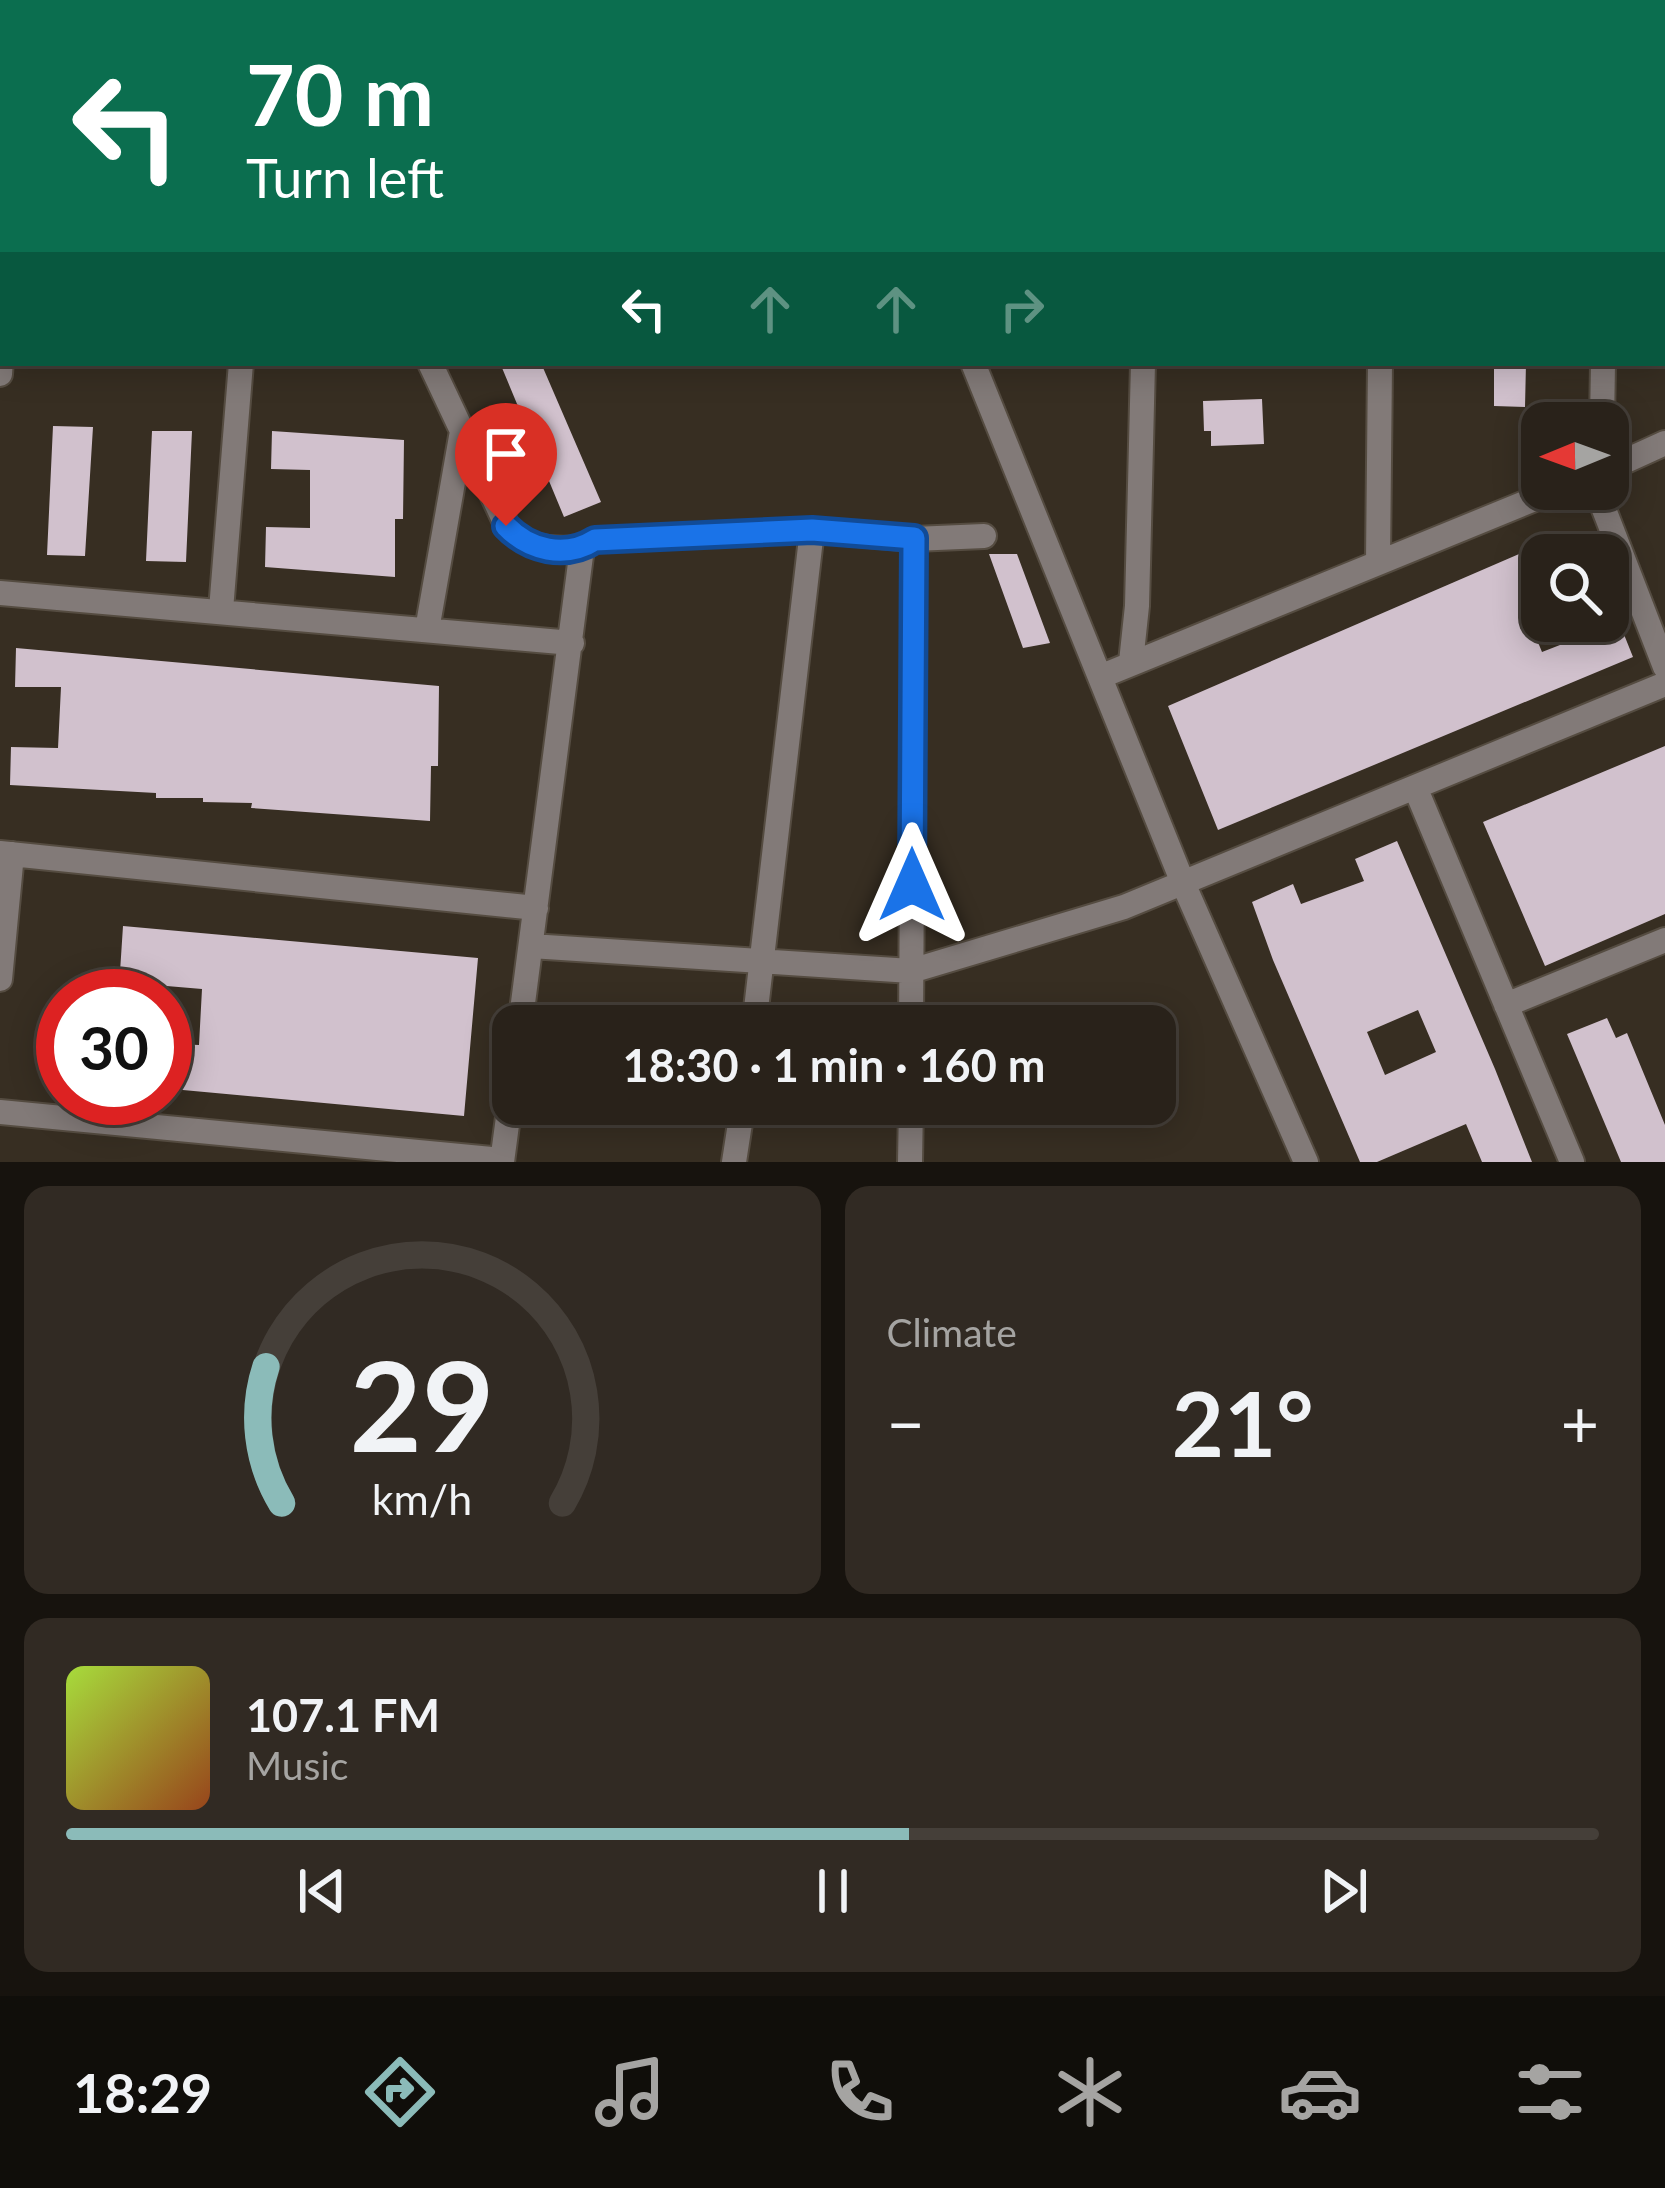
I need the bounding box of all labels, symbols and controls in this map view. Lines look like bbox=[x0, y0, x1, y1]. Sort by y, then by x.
text: 70 m bbox=[246, 43, 434, 144]
icon: left bbox=[48, 48, 204, 204]
text: Turn left bbox=[246, 145, 444, 210]
icon: left bbox=[611, 276, 677, 342]
icon: ahead bbox=[737, 276, 803, 342]
icon: ahead bbox=[863, 276, 929, 342]
icon: right bbox=[989, 276, 1055, 342]
north arrow bbox=[1521, 402, 1629, 510]
map controls bbox=[1521, 402, 1629, 642]
pin bbox=[455, 403, 557, 526]
icon: arrive bbox=[473, 421, 539, 487]
button: search bbox=[1521, 534, 1629, 642]
position arrow bbox=[849, 822, 975, 948]
speed limit sign: 30 bbox=[36, 969, 192, 1125]
text: 18:30 · 1 min · 160 m bbox=[623, 1038, 1045, 1092]
text: Climate bbox=[887, 1309, 1017, 1355]
text: 29 bbox=[350, 1329, 495, 1479]
text: 21° bbox=[1172, 1368, 1314, 1476]
text: − bbox=[887, 1383, 925, 1462]
text: + bbox=[1561, 1383, 1599, 1462]
text: km/h bbox=[372, 1473, 472, 1524]
text: 107.1 FM bbox=[246, 1688, 440, 1742]
text: Music bbox=[246, 1742, 348, 1788]
icon: previous bbox=[289, 1858, 355, 1924]
icon: pause bbox=[800, 1858, 866, 1924]
icon: next bbox=[1311, 1858, 1377, 1924]
icon: directions bbox=[358, 2050, 442, 2134]
icon: music bbox=[588, 2050, 672, 2134]
icon: phone bbox=[818, 2050, 902, 2134]
icon: climate bbox=[1048, 2050, 1132, 2134]
icon: car bbox=[1278, 2050, 1362, 2134]
icon: filters bbox=[1508, 2050, 1592, 2134]
text: 18:29 bbox=[73, 2060, 212, 2125]

